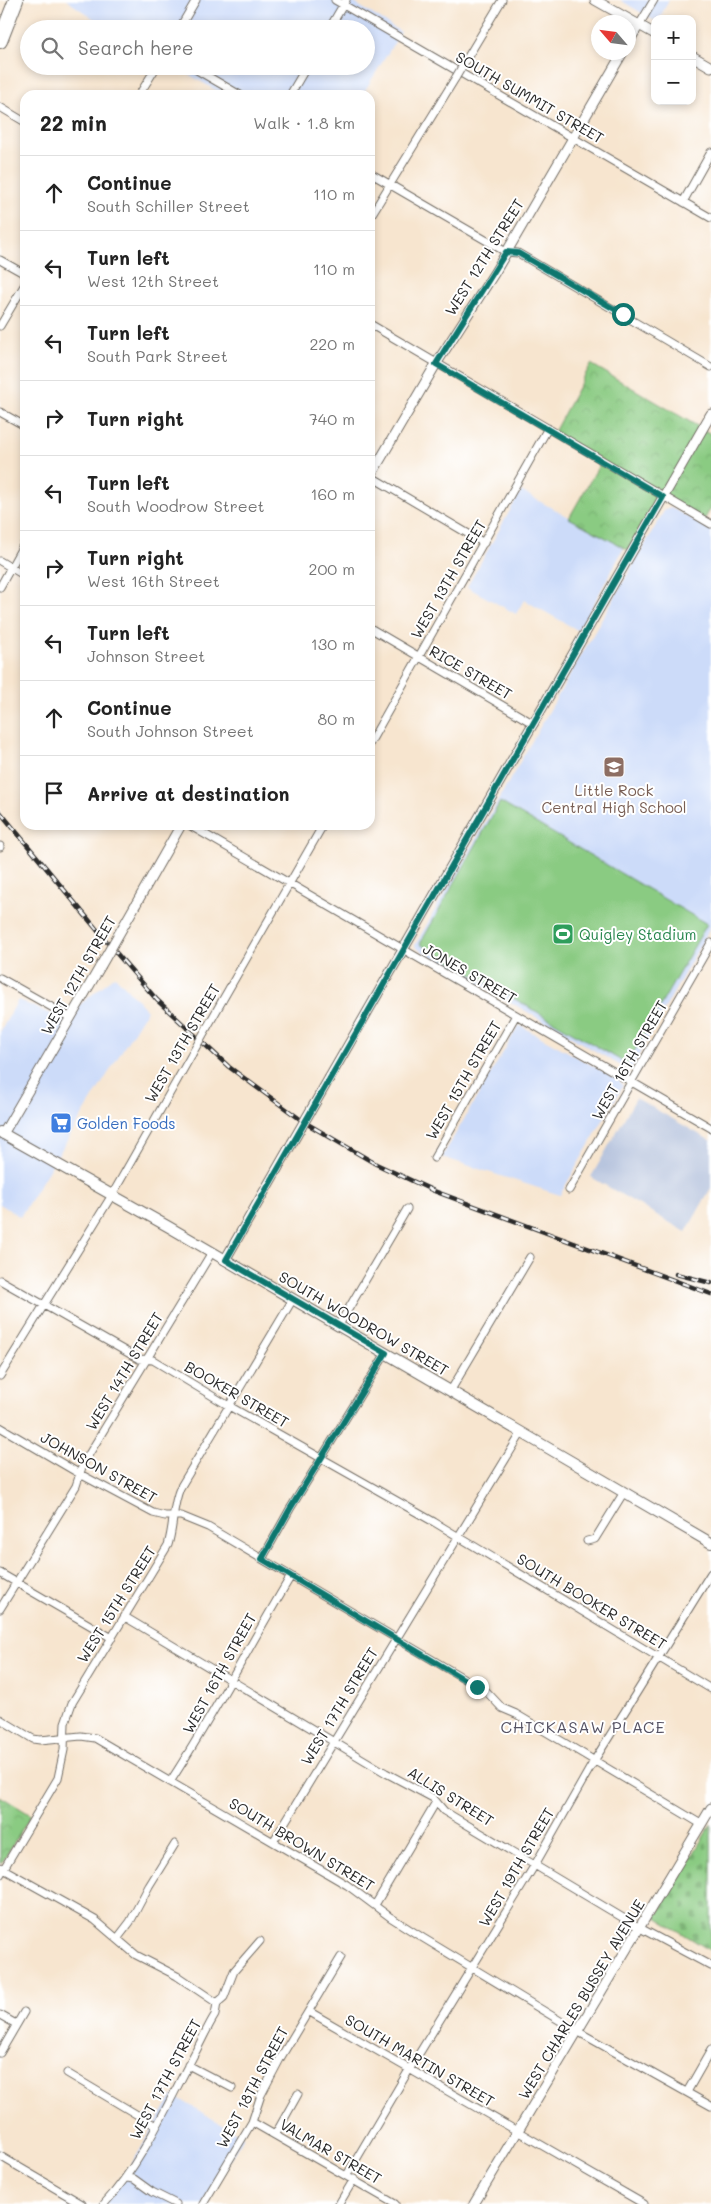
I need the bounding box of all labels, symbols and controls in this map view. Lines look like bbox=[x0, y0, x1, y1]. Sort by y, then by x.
north arrow bbox=[591, 15, 636, 60]
map controls bbox=[651, 15, 696, 105]
button: + bbox=[651, 15, 696, 60]
search box bbox=[20, 20, 375, 75]
icon: search bbox=[38, 34, 66, 62]
text: Search here bbox=[78, 35, 194, 60]
street label: SOUTH SUMMIT STREET bbox=[452, 46, 608, 148]
button: − bbox=[651, 60, 696, 105]
text: 22 min bbox=[40, 109, 107, 136]
text: Walk · 1.8 km bbox=[253, 112, 355, 133]
text: Continue bbox=[87, 170, 172, 195]
icon: ahead bbox=[40, 179, 68, 207]
text: 110 m bbox=[313, 183, 355, 204]
text: South Schiller Street bbox=[87, 195, 250, 216]
street label: WEST 12TH STREET bbox=[440, 195, 528, 319]
text: Turn left bbox=[87, 245, 170, 270]
icon: left bbox=[40, 254, 68, 282]
text: 110 m bbox=[313, 258, 355, 279]
text: West 12th Street bbox=[87, 270, 219, 291]
route start bbox=[612, 303, 635, 326]
text: Turn left bbox=[87, 320, 170, 345]
icon: left bbox=[40, 329, 68, 357]
text: 220 m bbox=[309, 333, 355, 354]
text: South Park Street bbox=[87, 345, 228, 366]
icon: right bbox=[40, 404, 68, 432]
text: Turn right bbox=[87, 406, 184, 431]
text: 740 m bbox=[309, 408, 355, 429]
text: Turn left bbox=[87, 470, 170, 495]
icon: left bbox=[40, 479, 68, 507]
text: 160 m bbox=[310, 483, 355, 504]
text: South Woodrow Street bbox=[87, 495, 265, 516]
street label: WEST 13TH STREET bbox=[406, 516, 490, 642]
text: Turn right bbox=[87, 545, 184, 570]
icon: right bbox=[40, 554, 68, 582]
text: 200 m bbox=[308, 558, 355, 579]
text: West 16th Street bbox=[87, 570, 220, 591]
text: Turn left bbox=[87, 620, 170, 645]
icon: left bbox=[40, 629, 68, 657]
text: 130 m bbox=[311, 633, 355, 654]
street label: RICE STREET bbox=[426, 640, 516, 704]
text: Johnson Street bbox=[87, 645, 205, 666]
text: Continue bbox=[87, 695, 172, 720]
icon: ahead bbox=[40, 704, 68, 732]
text: 80 m bbox=[318, 708, 355, 729]
text: South Johnson Street bbox=[87, 720, 254, 741]
school or university icon: Little Rock Central High School bbox=[602, 755, 626, 779]
icon: arrive bbox=[40, 779, 68, 807]
place label: Little Rock Central High School bbox=[542, 780, 686, 817]
text: Arrive at destination bbox=[87, 781, 290, 806]
street label: WEST 12TH STREET bbox=[36, 912, 120, 1038]
sports icon: Quigley Stadium bbox=[551, 922, 575, 946]
place label: Quigley Stadium bbox=[579, 924, 697, 944]
street label: JONES STREET bbox=[420, 938, 520, 1008]
street label: WEST 13TH STREET bbox=[140, 980, 224, 1106]
street label: WEST 16TH STREET bbox=[587, 997, 671, 1123]
street label: WEST 15TH STREET bbox=[421, 1017, 505, 1143]
supermarket icon: Golden Foods bbox=[49, 1111, 73, 1135]
place label: Golden Foods bbox=[77, 1113, 176, 1133]
street label: SOUTH WOODROW STREET bbox=[275, 1266, 453, 1380]
street label: WEST 14TH STREET bbox=[81, 1308, 167, 1434]
street label: BOOKER STREET bbox=[181, 1356, 293, 1432]
street label: JOHNSON STREET bbox=[37, 1427, 161, 1507]
street label: WEST 15TH STREET bbox=[72, 1542, 160, 1666]
street label: SOUTH BOOKER STREET bbox=[513, 1548, 671, 1654]
street label: WEST 16TH STREET bbox=[178, 1609, 260, 1737]
street label: WEST 17TH STREET bbox=[296, 1643, 382, 1769]
route end bbox=[466, 1676, 489, 1699]
district label: CHICKASAW PLACE bbox=[500, 1716, 666, 1737]
street label: ALLIS STREET bbox=[404, 1762, 498, 1830]
street label: SOUTH BROWN STREET bbox=[226, 1793, 378, 1895]
street label: WEST 19TH STREET bbox=[474, 1804, 558, 1930]
street label: WEST CHARLES BUSSEY AVENUE bbox=[513, 1895, 649, 2103]
street label: SOUTH MARTIN STREET bbox=[342, 2009, 498, 2111]
street label: WEST 17TH STREET bbox=[125, 2015, 205, 2143]
street label: WEST 18TH STREET bbox=[211, 2023, 293, 2151]
street label: VALMAR STREET bbox=[276, 2114, 386, 2188]

